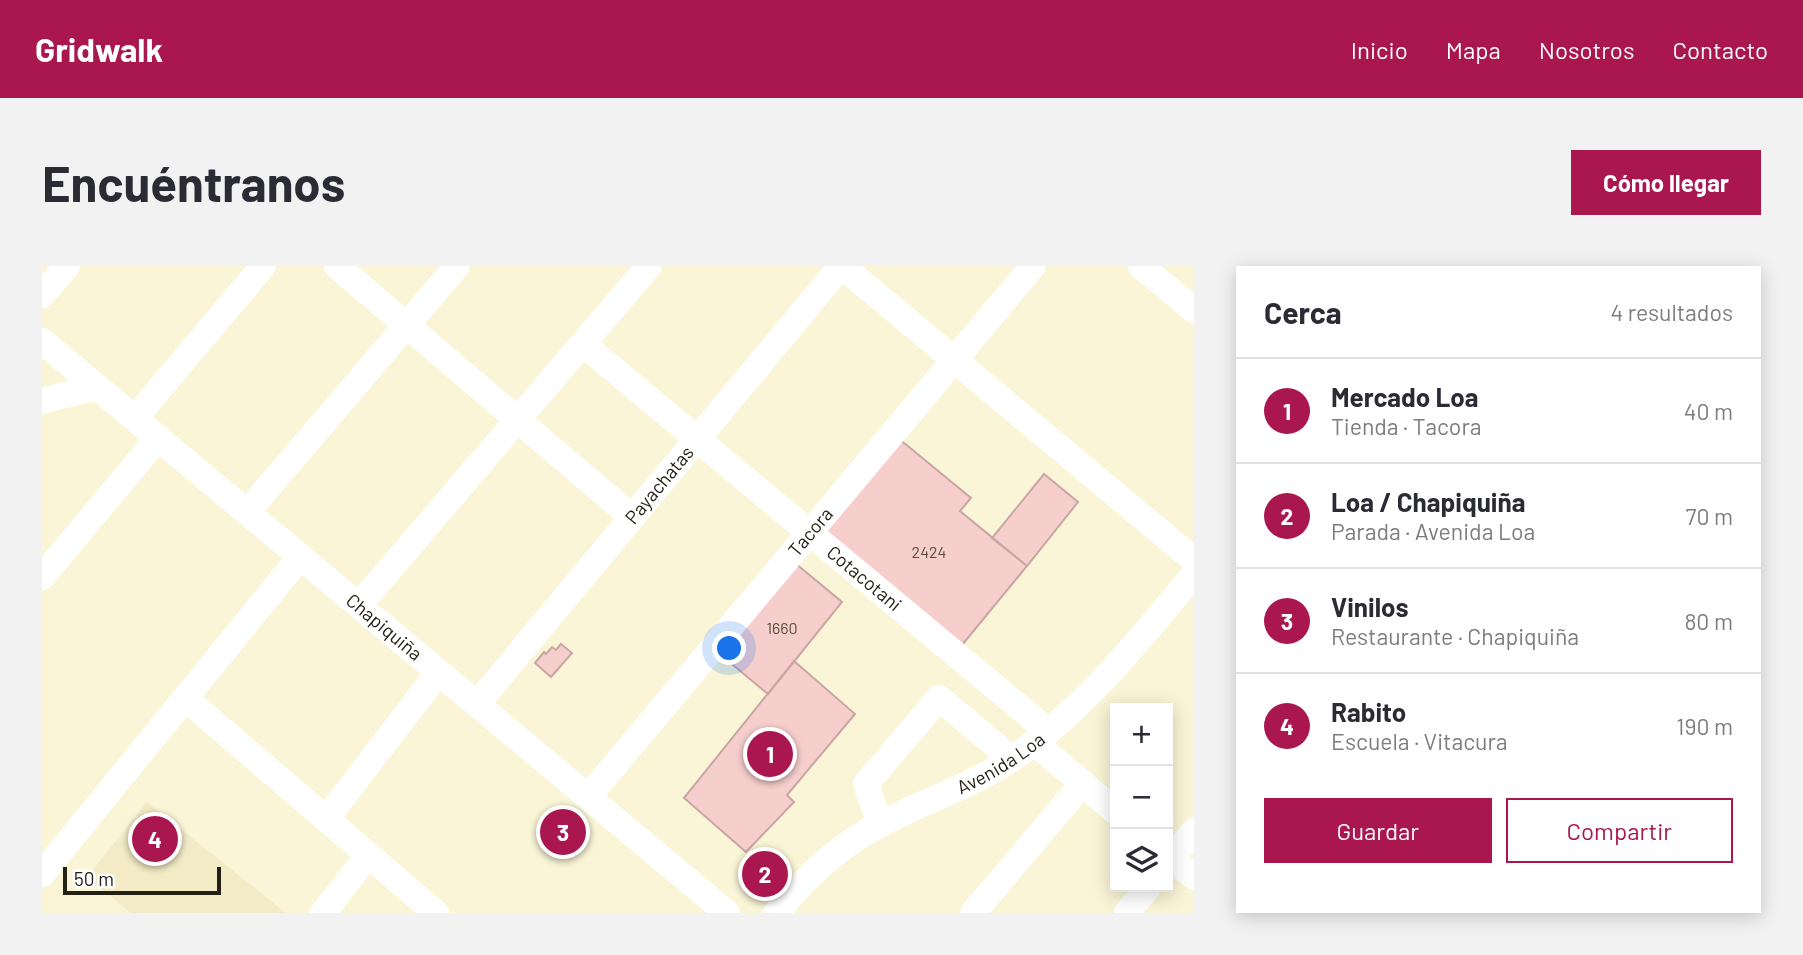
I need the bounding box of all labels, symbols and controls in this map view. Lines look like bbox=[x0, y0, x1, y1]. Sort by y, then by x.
text: Gridwalk bbox=[35, 29, 163, 69]
text: Inicio bbox=[1351, 35, 1408, 64]
text: Mapa bbox=[1446, 35, 1501, 64]
text: Nosotros bbox=[1539, 35, 1635, 64]
text: Contacto bbox=[1673, 35, 1768, 64]
button: Cómo llegar bbox=[1571, 150, 1761, 215]
text: Encuéntranos bbox=[42, 153, 345, 212]
text: Cerca bbox=[1264, 294, 1342, 330]
text: 4 resultados bbox=[1610, 298, 1733, 326]
text: Mercado Loa bbox=[1331, 381, 1479, 412]
text: 1 bbox=[1283, 397, 1291, 425]
text: 40 m bbox=[1684, 397, 1733, 425]
text: Tienda · Tacora bbox=[1331, 412, 1481, 440]
street label: Payachatas bbox=[620, 441, 698, 528]
text: Loa / Chapiquiña bbox=[1331, 486, 1525, 517]
street label: Tacora bbox=[783, 502, 837, 561]
text: 2 bbox=[1281, 502, 1293, 530]
text: 70 m bbox=[1686, 502, 1733, 530]
text: Parada · Avenida Loa bbox=[1331, 517, 1535, 545]
street label: Cotacotani bbox=[823, 540, 907, 615]
house number: 2424 bbox=[912, 542, 946, 561]
street label: Chapiquiña bbox=[342, 588, 427, 665]
text: Vinilos bbox=[1331, 591, 1409, 622]
text: 3 bbox=[1281, 607, 1293, 635]
text: 80 m bbox=[1684, 607, 1733, 635]
house number: 1660 bbox=[766, 618, 798, 637]
text: Restaurante · Chapiquiña bbox=[1331, 622, 1579, 650]
your location bbox=[712, 631, 746, 665]
text: Rabito bbox=[1331, 696, 1406, 727]
map controls bbox=[1110, 703, 1173, 892]
button: + bbox=[1110, 703, 1173, 766]
text: 4 bbox=[1280, 712, 1294, 740]
text: 190 m bbox=[1676, 712, 1733, 740]
street label: Avenida Loa bbox=[953, 727, 1049, 798]
text: Escuela · Vitacura bbox=[1331, 727, 1508, 755]
pin: 1 bbox=[747, 728, 793, 780]
button: − bbox=[1110, 766, 1173, 829]
button: Guardar bbox=[1264, 798, 1492, 863]
button: Compartir bbox=[1506, 798, 1733, 863]
pin: 3 bbox=[540, 806, 586, 858]
pin: 4 bbox=[132, 813, 178, 865]
button: layers bbox=[1110, 829, 1173, 892]
pin: 2 bbox=[742, 848, 788, 900]
scale bar bbox=[63, 864, 220, 896]
text: 50 m bbox=[74, 867, 114, 890]

